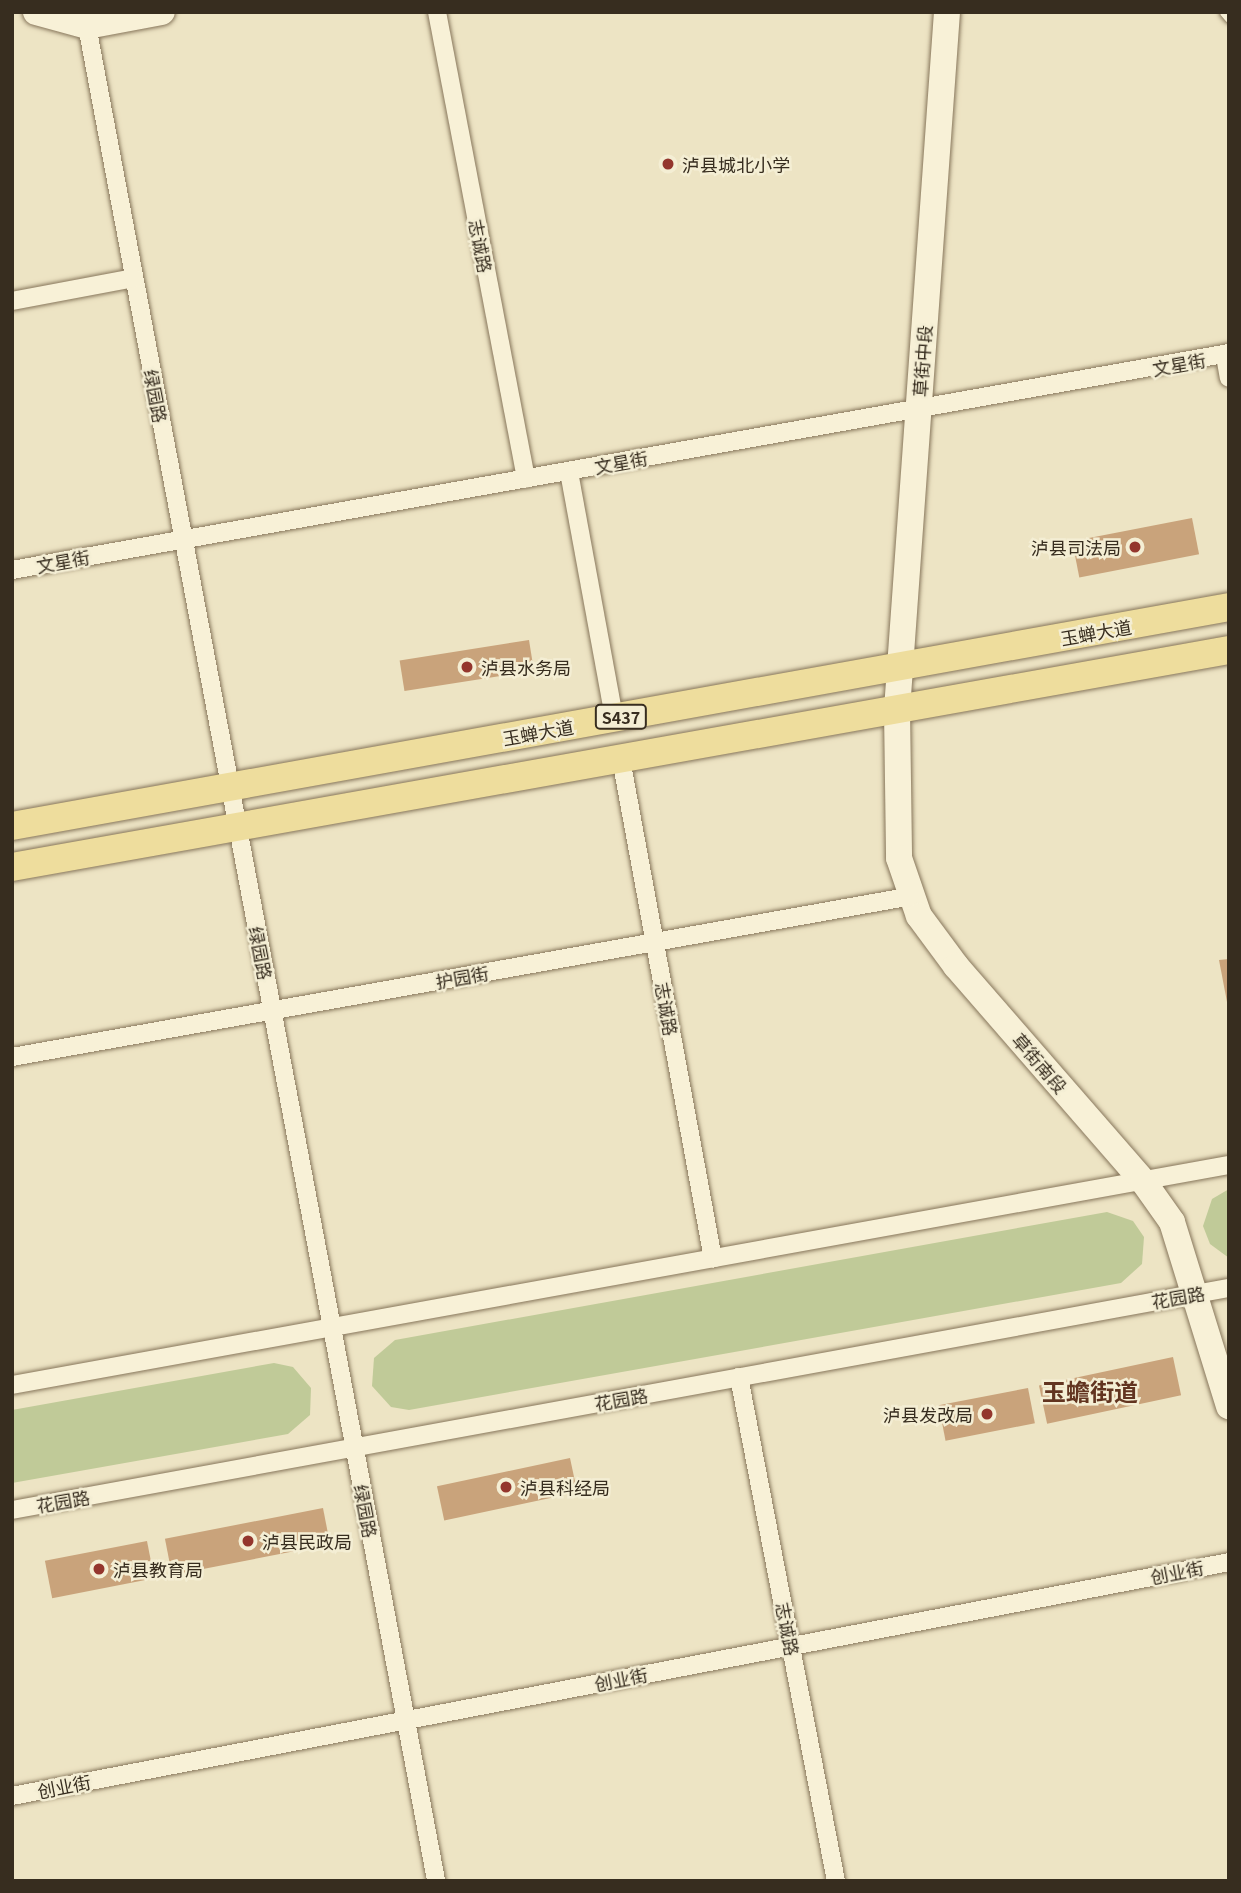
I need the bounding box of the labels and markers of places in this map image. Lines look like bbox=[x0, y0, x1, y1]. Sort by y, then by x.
place label: 泸县城北小学 bbox=[682, 153, 790, 175]
marker: 泸县城北小学 bbox=[660, 156, 676, 172]
place label: 泸县司法局 bbox=[1031, 536, 1121, 558]
marker: 泸县司法局 bbox=[1127, 539, 1143, 555]
place label: 泸县水务局 bbox=[481, 656, 571, 678]
marker: 泸县水务局 bbox=[459, 659, 475, 675]
place label: 泸县发改局 bbox=[883, 1403, 973, 1425]
marker: 泸县发改局 bbox=[979, 1406, 995, 1422]
place label: 泸县科经局 bbox=[520, 1476, 610, 1498]
marker: 泸县科经局 bbox=[498, 1479, 514, 1495]
place label: 泸县民政局 bbox=[262, 1530, 352, 1552]
marker: 泸县民政局 bbox=[240, 1533, 256, 1549]
place label: 泸县教育局 bbox=[113, 1558, 203, 1580]
marker: 泸县教育局 bbox=[91, 1561, 107, 1577]

